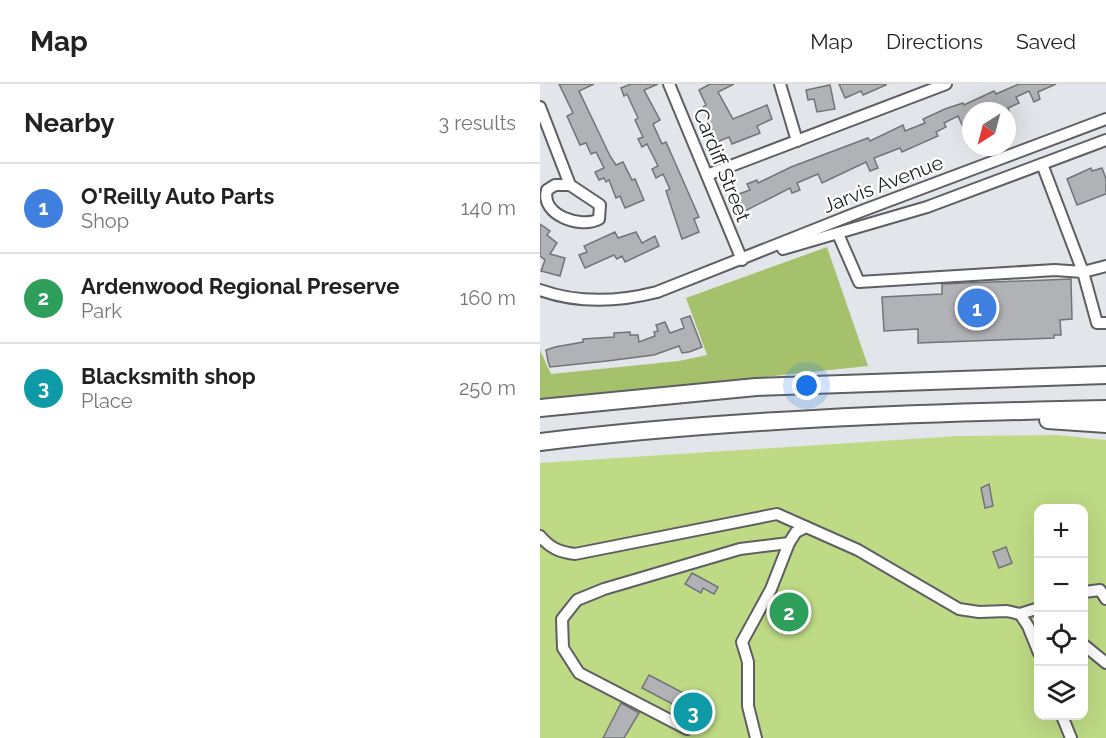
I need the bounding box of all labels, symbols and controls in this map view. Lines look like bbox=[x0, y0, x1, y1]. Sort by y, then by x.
text: Map bbox=[30, 25, 88, 58]
text: Map bbox=[810, 29, 853, 54]
text: Directions bbox=[886, 29, 983, 54]
text: Saved bbox=[1016, 29, 1076, 54]
north arrow bbox=[962, 102, 1016, 156]
street label: Cardiff Street bbox=[688, 105, 756, 225]
text: Nearby bbox=[24, 108, 114, 138]
text: 3 results bbox=[438, 111, 516, 135]
street label: Jarvis Avenue bbox=[820, 150, 947, 218]
text: O'Reilly Auto Parts bbox=[81, 183, 274, 209]
text: 1 bbox=[39, 196, 48, 220]
text: 140 m bbox=[461, 196, 516, 220]
text: Shop bbox=[81, 209, 129, 233]
text: Ardenwood Regional Preserve bbox=[81, 273, 399, 299]
text: 2 bbox=[38, 286, 49, 310]
text: 160 m bbox=[460, 286, 516, 310]
pin: 1 bbox=[958, 286, 996, 330]
text: Park bbox=[81, 299, 122, 323]
text: Blacksmith shop bbox=[81, 363, 256, 389]
your location bbox=[792, 371, 821, 400]
text: 3 bbox=[38, 376, 49, 400]
text: 250 m bbox=[459, 376, 516, 400]
text: Place bbox=[81, 389, 132, 413]
map controls bbox=[1034, 504, 1088, 720]
button: + bbox=[1034, 504, 1088, 558]
button: − bbox=[1034, 558, 1088, 612]
pin: 2 bbox=[770, 590, 808, 634]
button: locate bbox=[1034, 612, 1088, 666]
button: layers bbox=[1034, 666, 1088, 720]
pin: 3 bbox=[674, 690, 712, 734]

